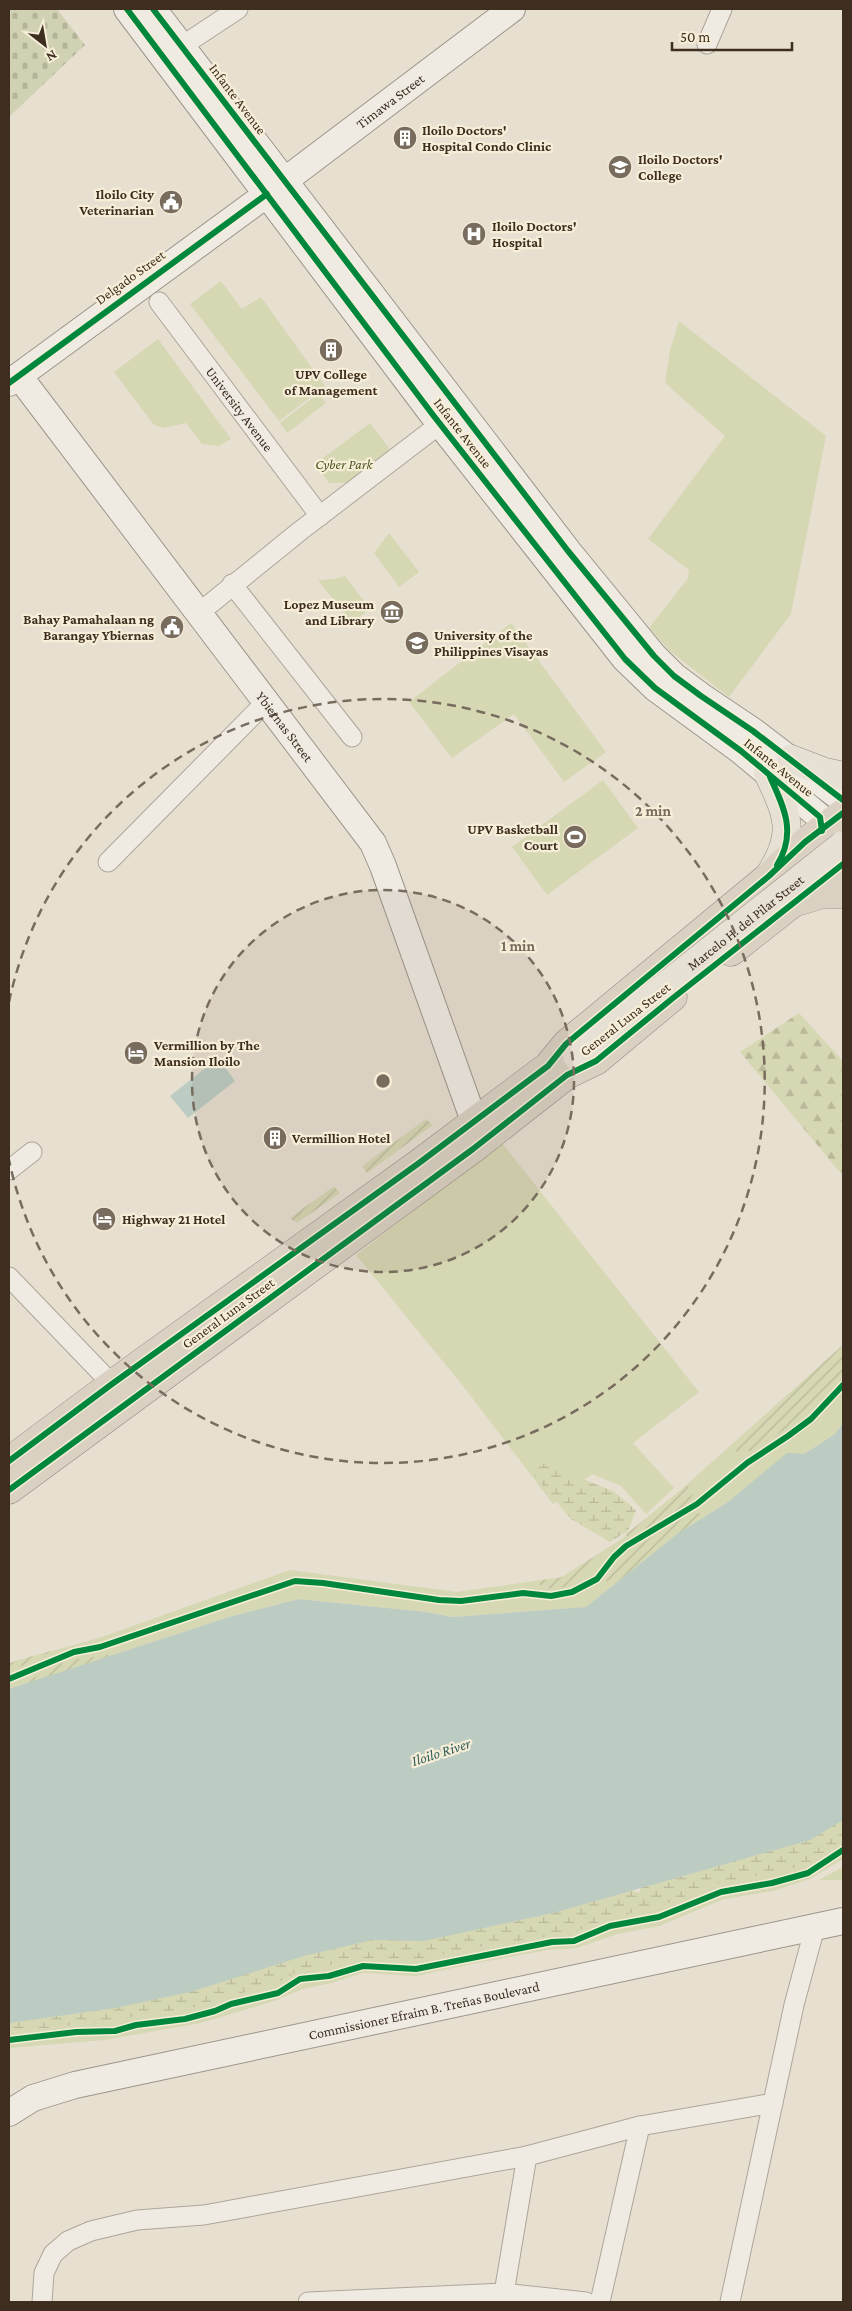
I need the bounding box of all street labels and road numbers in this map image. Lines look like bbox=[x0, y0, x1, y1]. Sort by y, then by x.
street label: Infante Avenue bbox=[206, 60, 270, 138]
street label: Timawa Street bbox=[353, 70, 428, 132]
street label: Delgado Street bbox=[92, 246, 168, 308]
street label: University Avenue bbox=[203, 364, 277, 455]
street label: Infante Avenue bbox=[431, 395, 495, 471]
street label: Ybiernas Street bbox=[253, 688, 317, 765]
street label: Infante Avenue bbox=[741, 734, 817, 800]
street label: Marcelo H. del Pilar Street bbox=[684, 871, 807, 973]
street label: General Luna Street bbox=[577, 979, 674, 1059]
street label: General Luna Street bbox=[179, 1274, 277, 1352]
street label: Commissioner Efraim B. Treñas Boulevard bbox=[307, 1978, 541, 2043]

